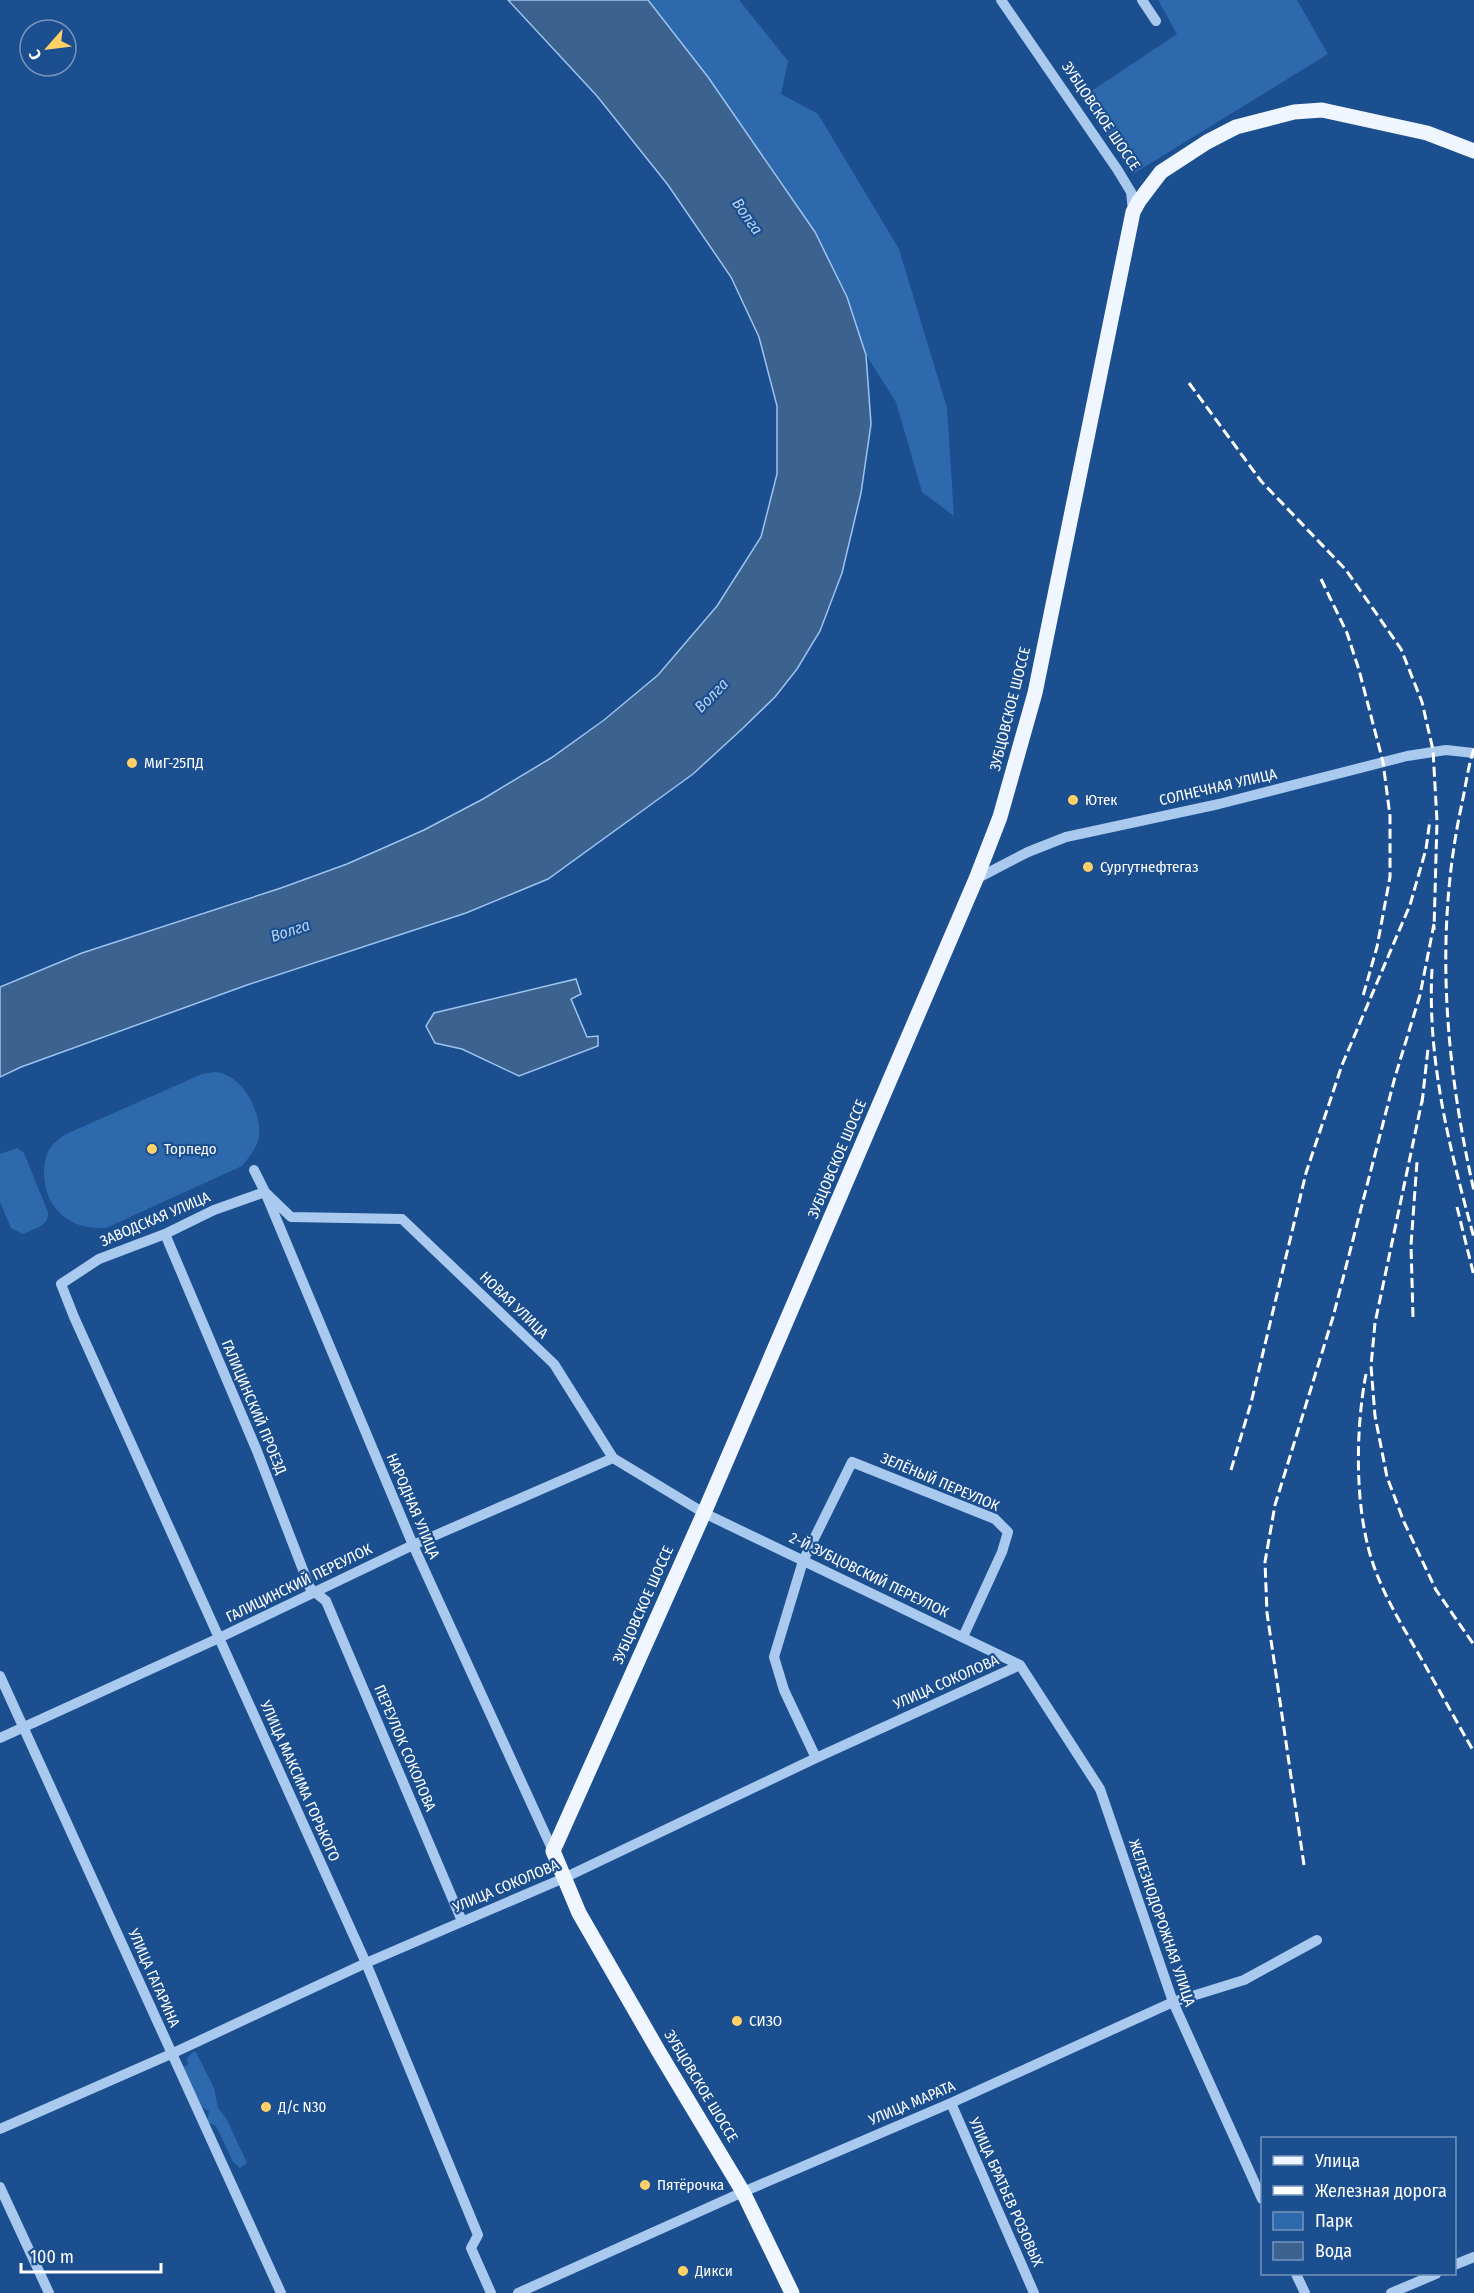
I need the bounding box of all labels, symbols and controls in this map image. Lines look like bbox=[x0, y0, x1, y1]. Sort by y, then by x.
north arrow bbox=[18, 18, 78, 78]
text: С bbox=[25, 46, 46, 63]
street label: ЗУБЦОВСКОЕ ШОССЕ bbox=[1058, 58, 1144, 174]
water label: Волга bbox=[728, 194, 767, 238]
street label: ЗУБЦОВСКОЕ ШОССЕ bbox=[986, 645, 1034, 773]
water label: Волга bbox=[691, 674, 732, 716]
place label: МиГ-25ПД bbox=[144, 754, 204, 772]
marker: МиГ-25ПД bbox=[125, 756, 139, 770]
street label: СОЛНЕЧНАЯ УЛИЦА bbox=[1157, 765, 1279, 809]
place label: Ютек bbox=[1085, 791, 1117, 809]
marker: Ютек bbox=[1066, 793, 1080, 807]
place label: Сургутнефтегаз bbox=[1100, 858, 1199, 876]
marker: Сургутнефтегаз bbox=[1081, 860, 1095, 874]
water label: Волга bbox=[268, 915, 312, 946]
street label: ЗУБЦОВСКОЕ ШОССЕ bbox=[804, 1097, 870, 1221]
place label: Торпедо bbox=[164, 1140, 217, 1158]
marker: Торпедо bbox=[145, 1142, 159, 1156]
street label: ЗАВОДСКАЯ УЛИЦА bbox=[97, 1188, 213, 1250]
street label: НОВАЯ УЛИЦА bbox=[476, 1268, 552, 1342]
street label: ГАЛИЦИНСКИЙ ПРОЕЗД bbox=[218, 1337, 290, 1477]
street label: ЗЕЛЁНЫЙ ПЕРЕУЛОК bbox=[878, 1449, 1002, 1515]
street label: НАРОДНАЯ УЛИЦА bbox=[383, 1450, 443, 1562]
street label: 2-Й ЗУБЦОВСКИЙ ПЕРЕУЛОК bbox=[787, 1529, 951, 1621]
street label: ГАЛИЦИНСКИЙ ПЕРЕУЛОК bbox=[223, 1540, 375, 1626]
street label: ЗУБЦОВСКОЕ ШОССЕ bbox=[609, 1543, 677, 1667]
street label: УЛИЦА СОКОЛОВА bbox=[890, 1651, 1002, 1714]
street label: ПЕРЕУЛОК СОКОЛОВА bbox=[370, 1682, 440, 1814]
street label: УЛИЦА МАКСИМА ГОРЬКОГО bbox=[256, 1697, 344, 1864]
street label: ЖЕЛЕЗНОДОРОЖНАЯ УЛИЦА bbox=[1125, 1837, 1199, 2009]
street label: УЛИЦА СОКОЛОВА bbox=[449, 1856, 562, 1917]
street label: УЛИЦА ГАГАРИНА bbox=[124, 1925, 184, 2030]
place label: СИЗО bbox=[749, 2012, 782, 2030]
marker: СИЗО bbox=[730, 2014, 744, 2028]
street label: ЗУБЦОВСКОЕ ШОССЕ bbox=[660, 2027, 742, 2145]
street label: УЛИЦА МАРАТА bbox=[865, 2077, 958, 2130]
place label: Д/с N30 bbox=[277, 2098, 326, 2116]
marker: Д/с N30 bbox=[259, 2100, 273, 2114]
street label: УЛИЦА БРАТЬЕВ РОЗОВЫХ bbox=[965, 2114, 1047, 2270]
legend bbox=[1261, 2137, 1456, 2275]
text: Улица bbox=[1314, 2150, 1360, 2172]
place label: Пятёрочка bbox=[657, 2176, 724, 2194]
marker: Пятёрочка bbox=[638, 2178, 652, 2192]
text: Железная дорога bbox=[1315, 2180, 1447, 2202]
text: Парк bbox=[1315, 2210, 1353, 2232]
scale bar bbox=[21, 2236, 160, 2274]
text: Вода bbox=[1315, 2240, 1352, 2262]
text: 100 m bbox=[30, 2246, 74, 2268]
place label: Дикси bbox=[694, 2262, 733, 2280]
marker: Дикси bbox=[676, 2264, 690, 2278]

